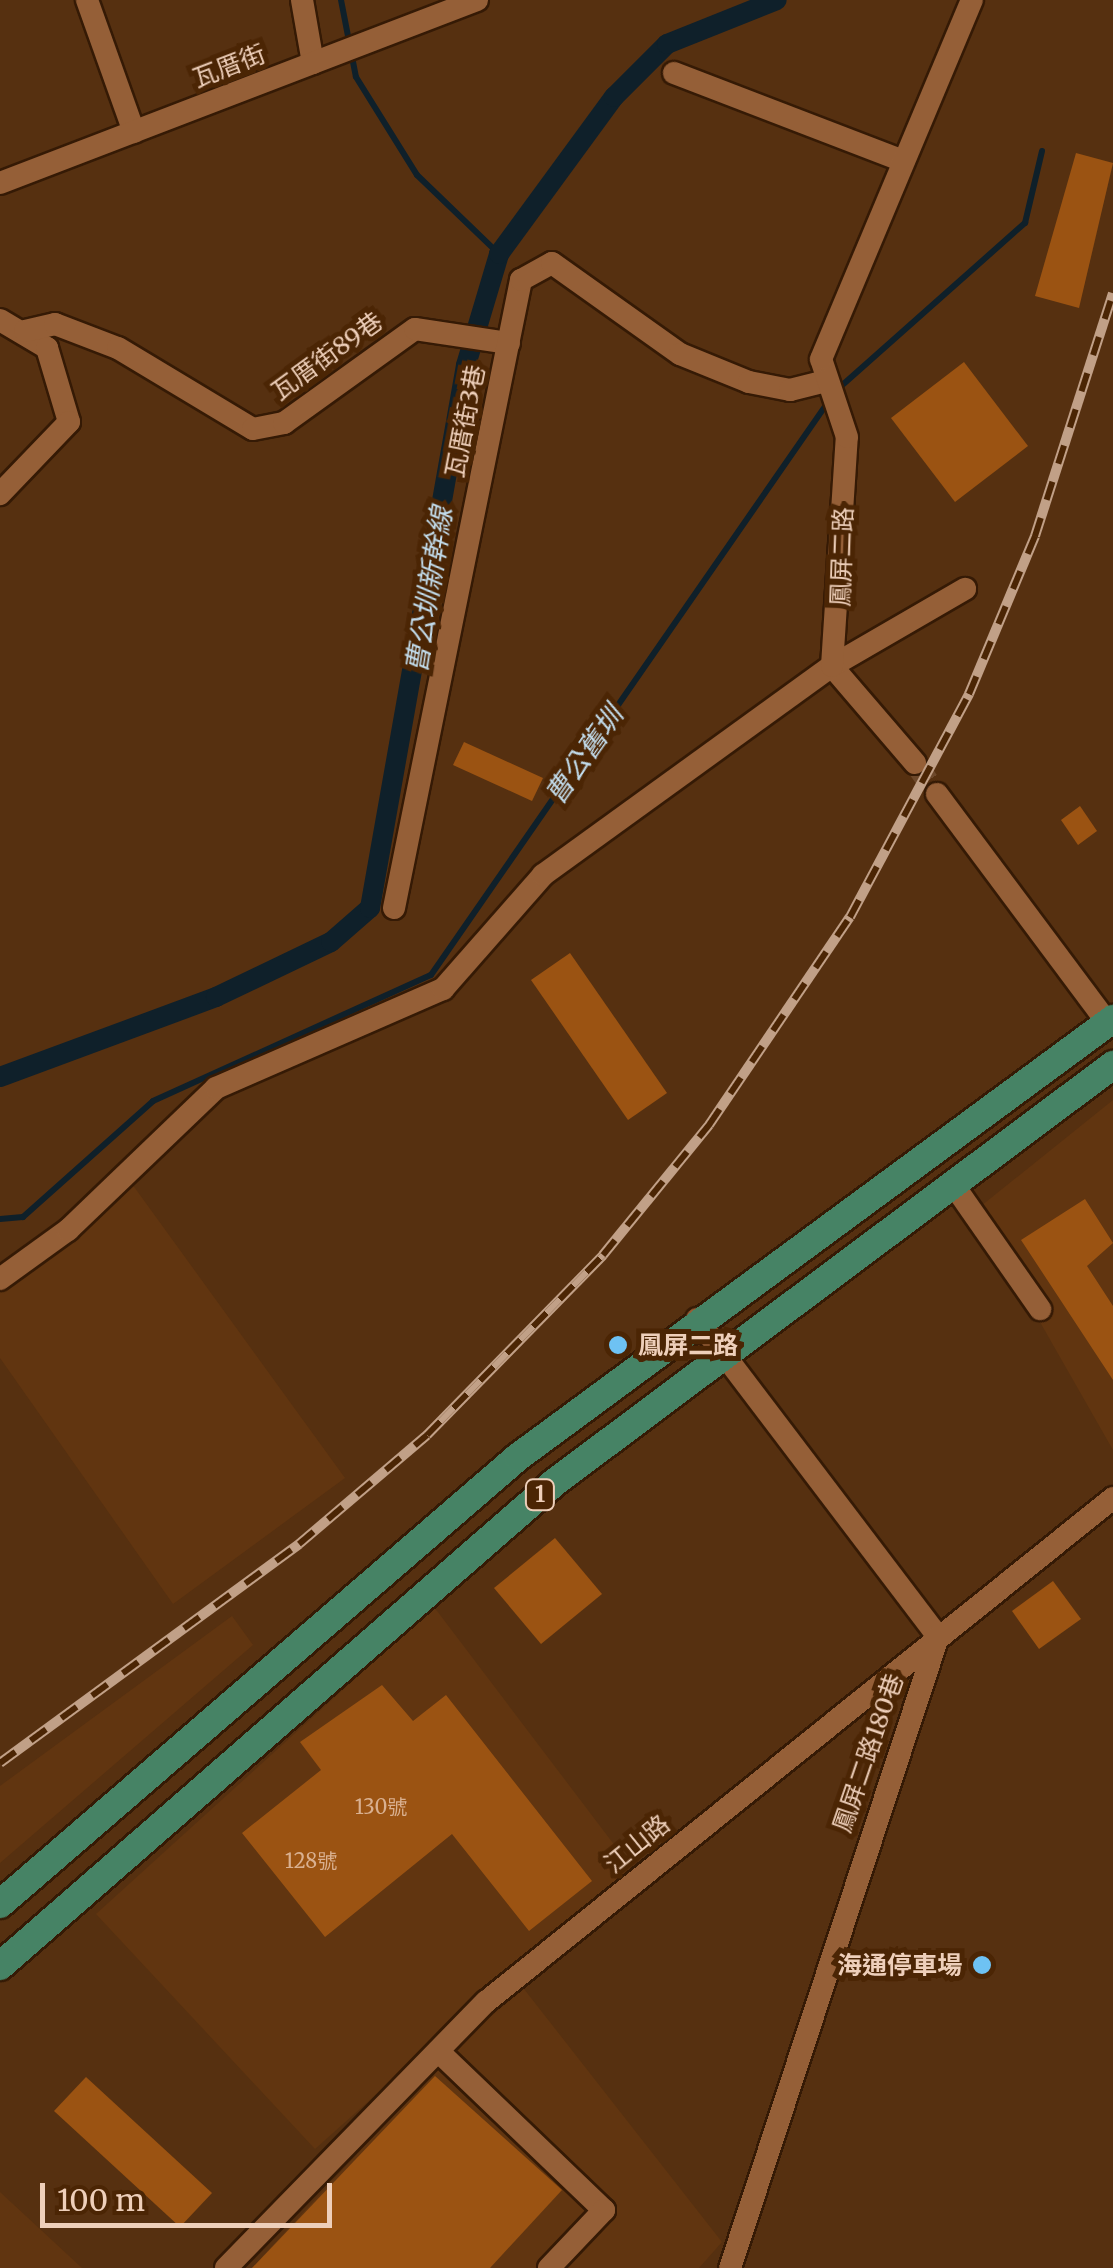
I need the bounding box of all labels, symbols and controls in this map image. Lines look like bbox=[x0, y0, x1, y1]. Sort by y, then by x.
street label: 瓦厝街 bbox=[189, 39, 269, 93]
street label: 瓦厝街89巷 bbox=[266, 306, 388, 406]
street label: 瓦厝街3巷 bbox=[439, 362, 491, 480]
water label: 曹公圳新幹線 bbox=[399, 504, 459, 676]
street label: 鳳屏二路 bbox=[825, 507, 859, 607]
water label: 曹公舊圳 bbox=[538, 699, 630, 811]
place label: 鳳屏二路 bbox=[638, 1330, 738, 1360]
marker: 鳳屏二路 bbox=[607, 1334, 629, 1356]
road number: 1 bbox=[522, 1478, 558, 1512]
street label: 鳳屏二路180巷 bbox=[827, 1669, 909, 1837]
house number: 130號 bbox=[355, 1794, 407, 1818]
street label: 江山路 bbox=[598, 1809, 676, 1879]
house number: 128號 bbox=[285, 1848, 337, 1872]
place label: 海通停車場 bbox=[837, 1950, 962, 1980]
marker: 海通停車場 bbox=[971, 1954, 993, 1976]
scale bar bbox=[45, 2163, 338, 2225]
text: 100 m bbox=[57, 2181, 145, 2219]

